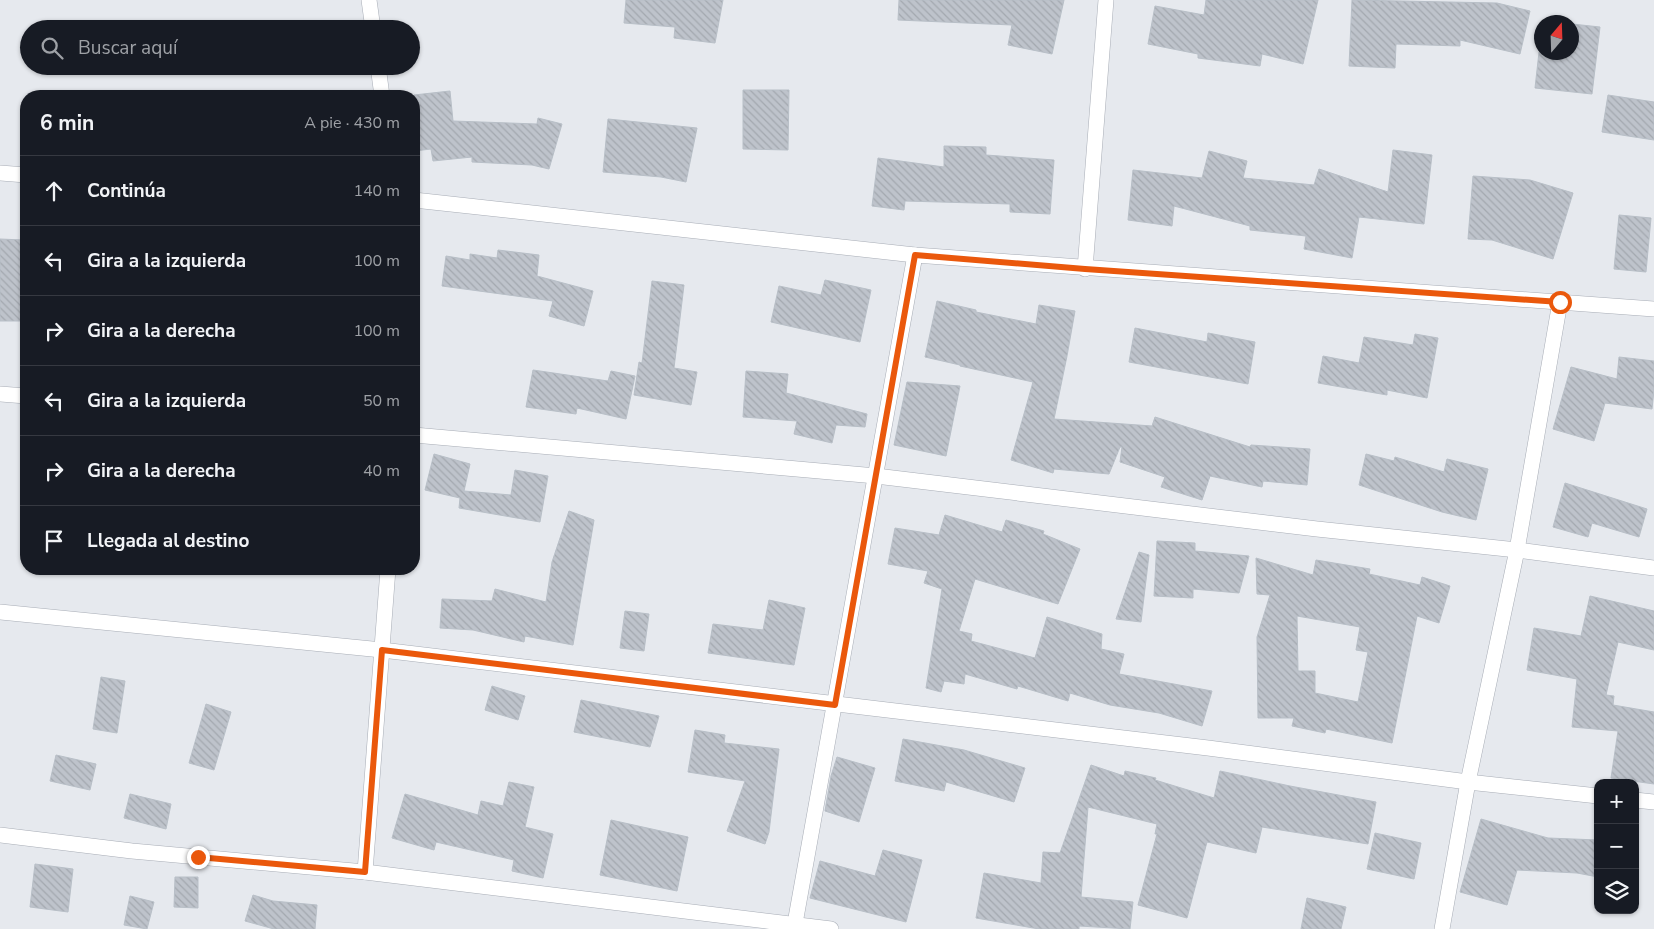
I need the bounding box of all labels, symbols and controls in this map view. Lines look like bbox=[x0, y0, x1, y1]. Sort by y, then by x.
north arrow bbox=[1534, 15, 1579, 60]
search box bbox=[20, 20, 420, 75]
icon: search bbox=[38, 34, 66, 62]
text: Buscar aquí bbox=[78, 35, 177, 61]
text: 6 min bbox=[40, 109, 94, 137]
text: A pie · 430 m bbox=[304, 112, 400, 134]
icon: ahead bbox=[40, 177, 68, 205]
text: Continúa bbox=[87, 178, 166, 204]
text: 140 m bbox=[353, 180, 400, 202]
icon: left bbox=[40, 247, 68, 275]
text: Gira a la izquierda bbox=[87, 248, 246, 274]
text: 100 m bbox=[353, 250, 400, 272]
route start bbox=[1549, 291, 1572, 314]
icon: right bbox=[40, 317, 68, 345]
text: Gira a la derecha bbox=[87, 318, 236, 344]
text: 100 m bbox=[353, 320, 400, 342]
icon: left bbox=[40, 387, 68, 415]
text: Gira a la izquierda bbox=[87, 388, 246, 414]
text: 50 m bbox=[363, 390, 400, 412]
icon: right bbox=[40, 457, 68, 485]
text: Gira a la derecha bbox=[87, 458, 236, 484]
text: 40 m bbox=[363, 460, 400, 482]
icon: arrive bbox=[40, 527, 68, 555]
text: Llegada al destino bbox=[87, 528, 249, 554]
map controls bbox=[1594, 779, 1639, 914]
button: + bbox=[1594, 779, 1639, 824]
button: − bbox=[1594, 824, 1639, 869]
route end bbox=[187, 846, 210, 869]
button: layers bbox=[1594, 869, 1639, 914]

